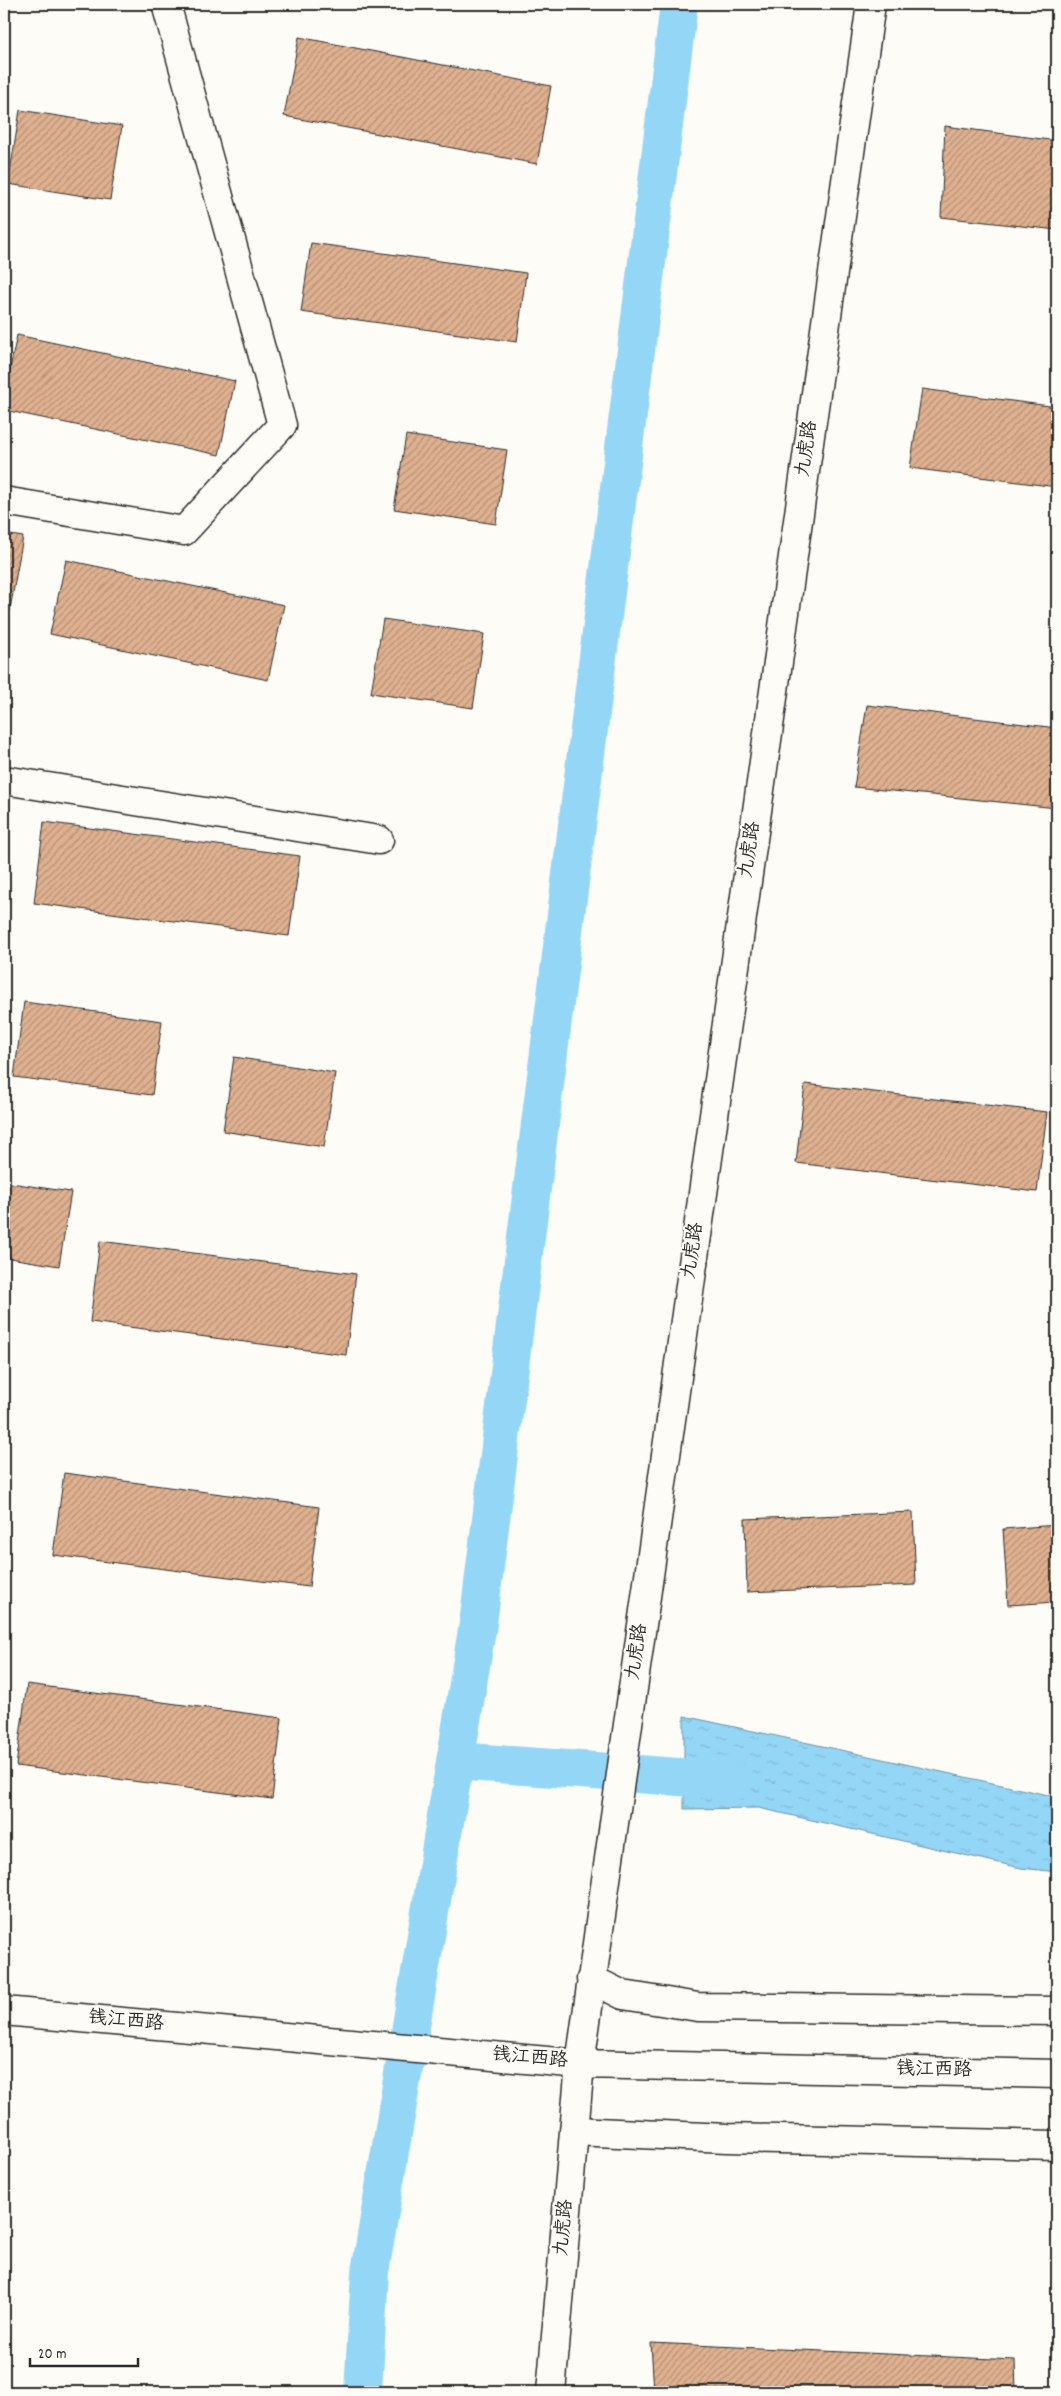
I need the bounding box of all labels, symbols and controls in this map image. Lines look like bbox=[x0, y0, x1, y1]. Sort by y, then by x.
street label: 九虎路 bbox=[791, 419, 825, 479]
street label: 九虎路 bbox=[734, 820, 768, 880]
street label: 九虎路 bbox=[677, 1221, 711, 1281]
street label: 九虎路 bbox=[621, 1622, 655, 1682]
street label: 钱江西路 bbox=[87, 2005, 165, 2039]
street label: 钱江西路 bbox=[491, 2042, 569, 2076]
street label: 钱江西路 bbox=[896, 2057, 972, 2085]
street label: 九虎路 bbox=[549, 2198, 581, 2258]
scale bar bbox=[30, 2336, 138, 2368]
text: 20 m bbox=[38, 2344, 66, 2366]

